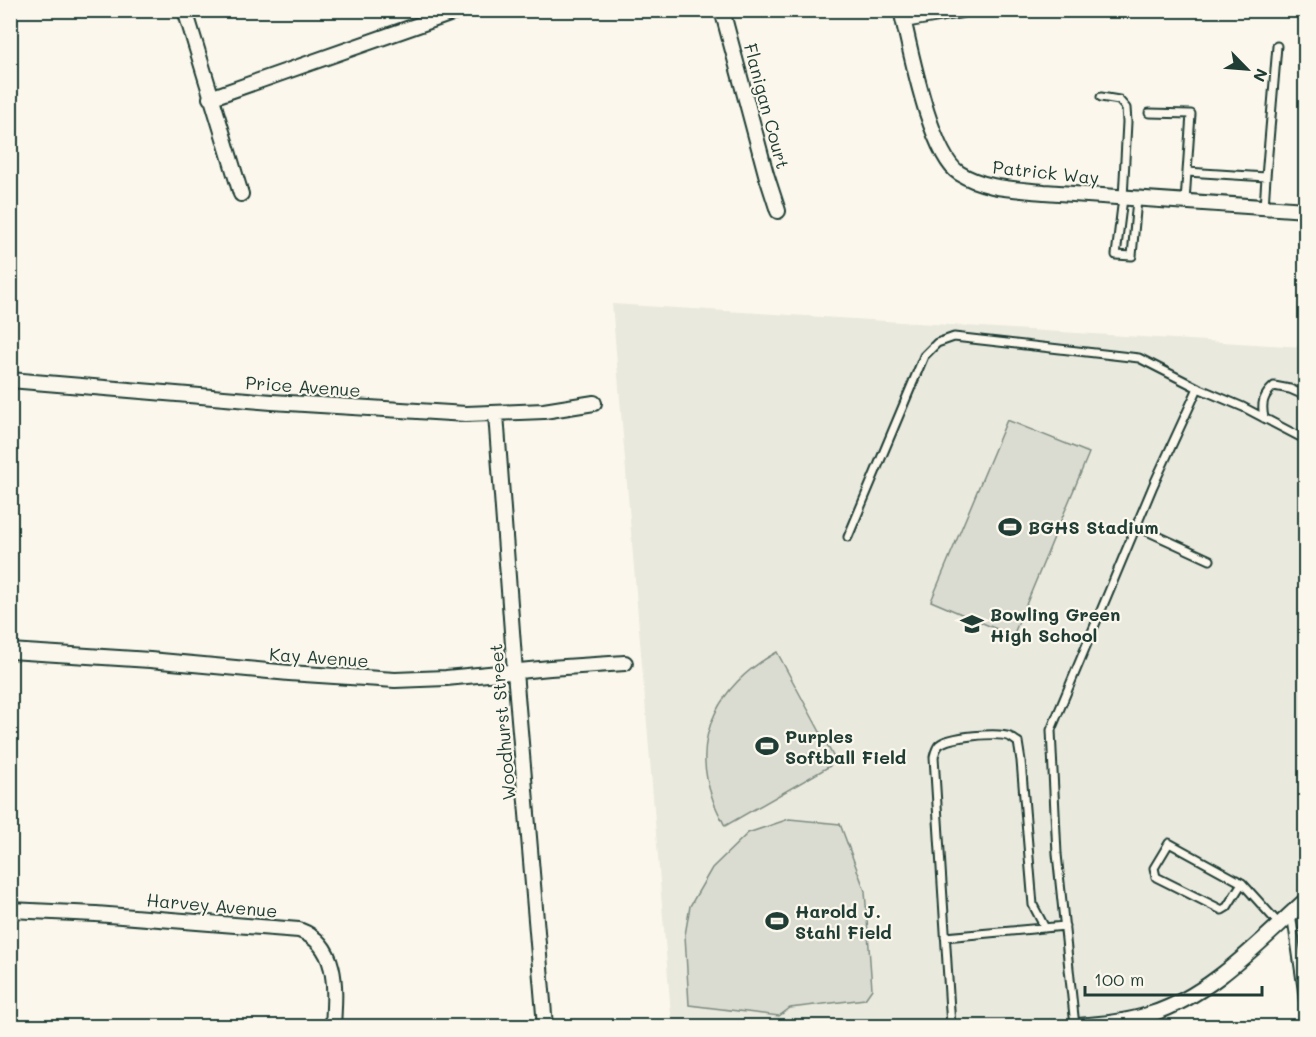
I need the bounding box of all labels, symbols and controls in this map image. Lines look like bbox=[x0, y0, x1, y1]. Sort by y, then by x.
north arrow bbox=[1217, 39, 1277, 99]
street label: Flanigan Court bbox=[739, 41, 795, 171]
text: N bbox=[1249, 66, 1273, 85]
street label: Patrick Way bbox=[992, 154, 1100, 190]
street label: Price Avenue bbox=[245, 370, 361, 402]
sports icon: BGHS Stadium bbox=[997, 514, 1023, 540]
place label: BGHS Stadium bbox=[1028, 515, 1159, 539]
place label: Bowling Green High School bbox=[990, 602, 1120, 647]
school or university icon: Bowling Green High School bbox=[959, 611, 985, 637]
street label: Kay Avenue bbox=[268, 642, 370, 672]
street label: Woodhurst Street bbox=[483, 643, 521, 801]
place label: Purples Softball Field bbox=[785, 724, 906, 769]
sports icon: Purples Softball Field bbox=[754, 733, 780, 759]
street label: Harvey Avenue bbox=[146, 887, 278, 923]
place label: Harold J. Stahl Field bbox=[795, 899, 892, 944]
sports icon: Harold J. Stahl Field bbox=[764, 908, 790, 934]
scale bar bbox=[1085, 959, 1262, 997]
text: 100 m bbox=[1094, 967, 1144, 991]

